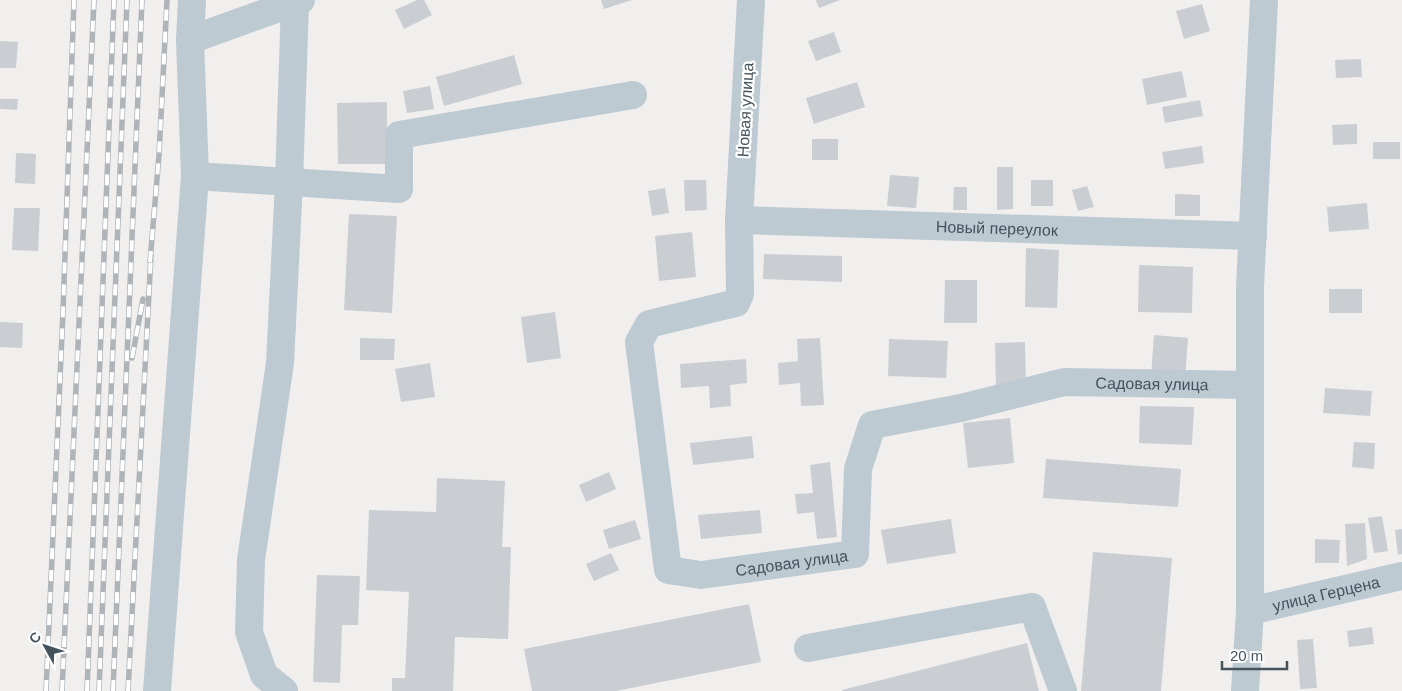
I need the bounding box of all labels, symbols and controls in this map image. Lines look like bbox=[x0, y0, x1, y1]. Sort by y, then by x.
street label: Новая улица bbox=[735, 62, 756, 158]
street label: Новый переулок bbox=[936, 218, 1059, 239]
street label: Садовая улица bbox=[1095, 375, 1209, 393]
street label: Садовая улица bbox=[734, 547, 849, 579]
street label: улица Герцена bbox=[1271, 573, 1381, 615]
north arrow bbox=[20, 621, 70, 671]
text: С bbox=[26, 629, 44, 647]
scale bar bbox=[1222, 638, 1287, 670]
text: 20 m bbox=[1230, 647, 1263, 664]

